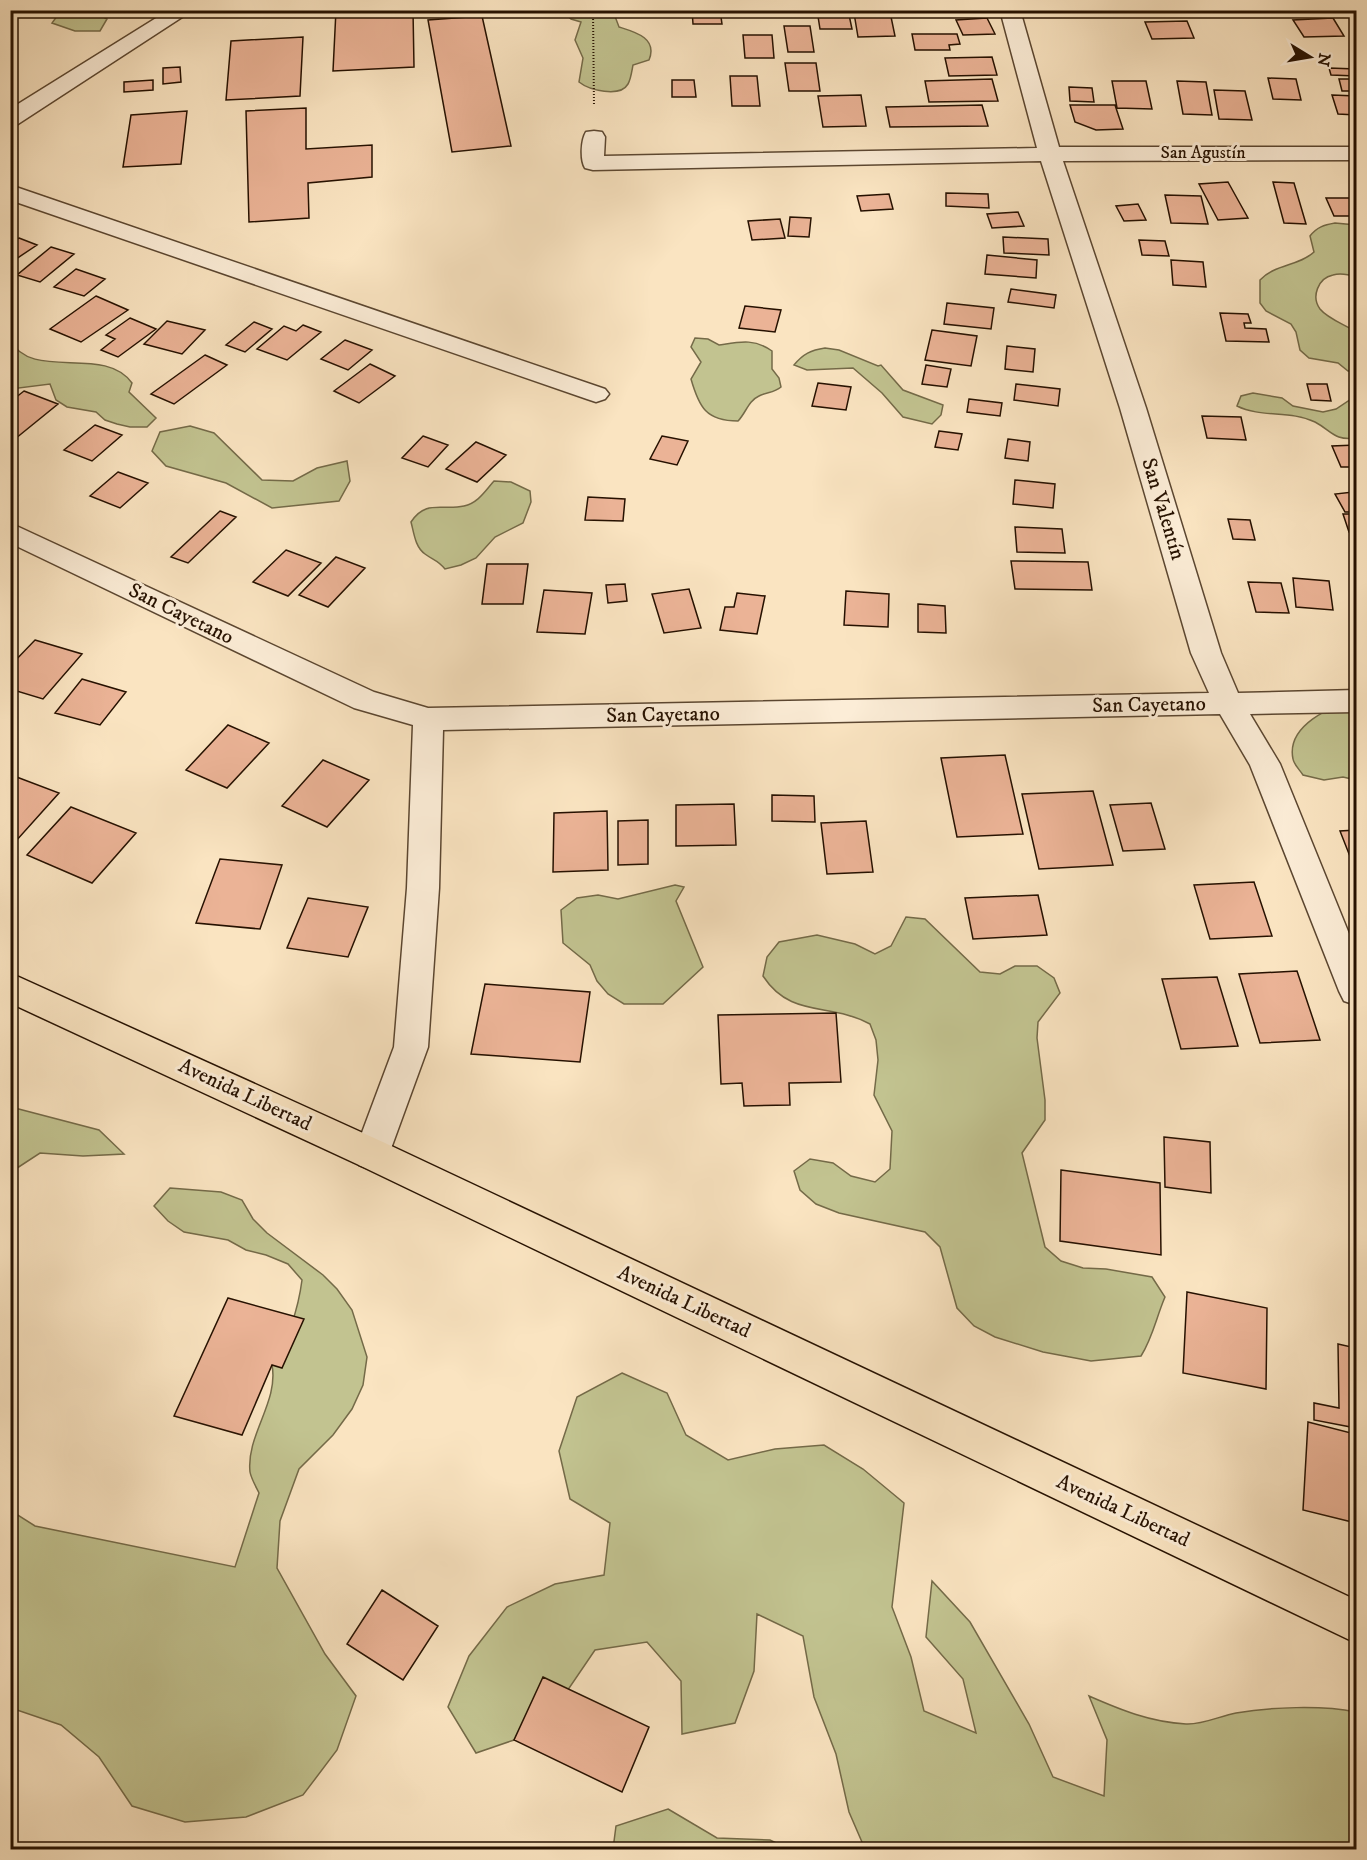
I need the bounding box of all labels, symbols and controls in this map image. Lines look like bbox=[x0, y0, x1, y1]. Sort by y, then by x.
north arrow bbox=[1280, 27, 1340, 87]
text: N bbox=[1313, 51, 1335, 68]
street label: San Agustín bbox=[1160, 142, 1246, 164]
street label: San Valentín bbox=[1135, 455, 1191, 563]
street label: San Cayetano bbox=[124, 577, 238, 651]
street label: San Cayetano bbox=[1092, 691, 1206, 719]
street label: San Cayetano bbox=[606, 701, 720, 729]
street label: Avenida Libertad bbox=[174, 1053, 316, 1137]
street label: Avenida Libertad bbox=[613, 1260, 755, 1344]
street label: Avenida Libertad bbox=[1052, 1469, 1194, 1553]

